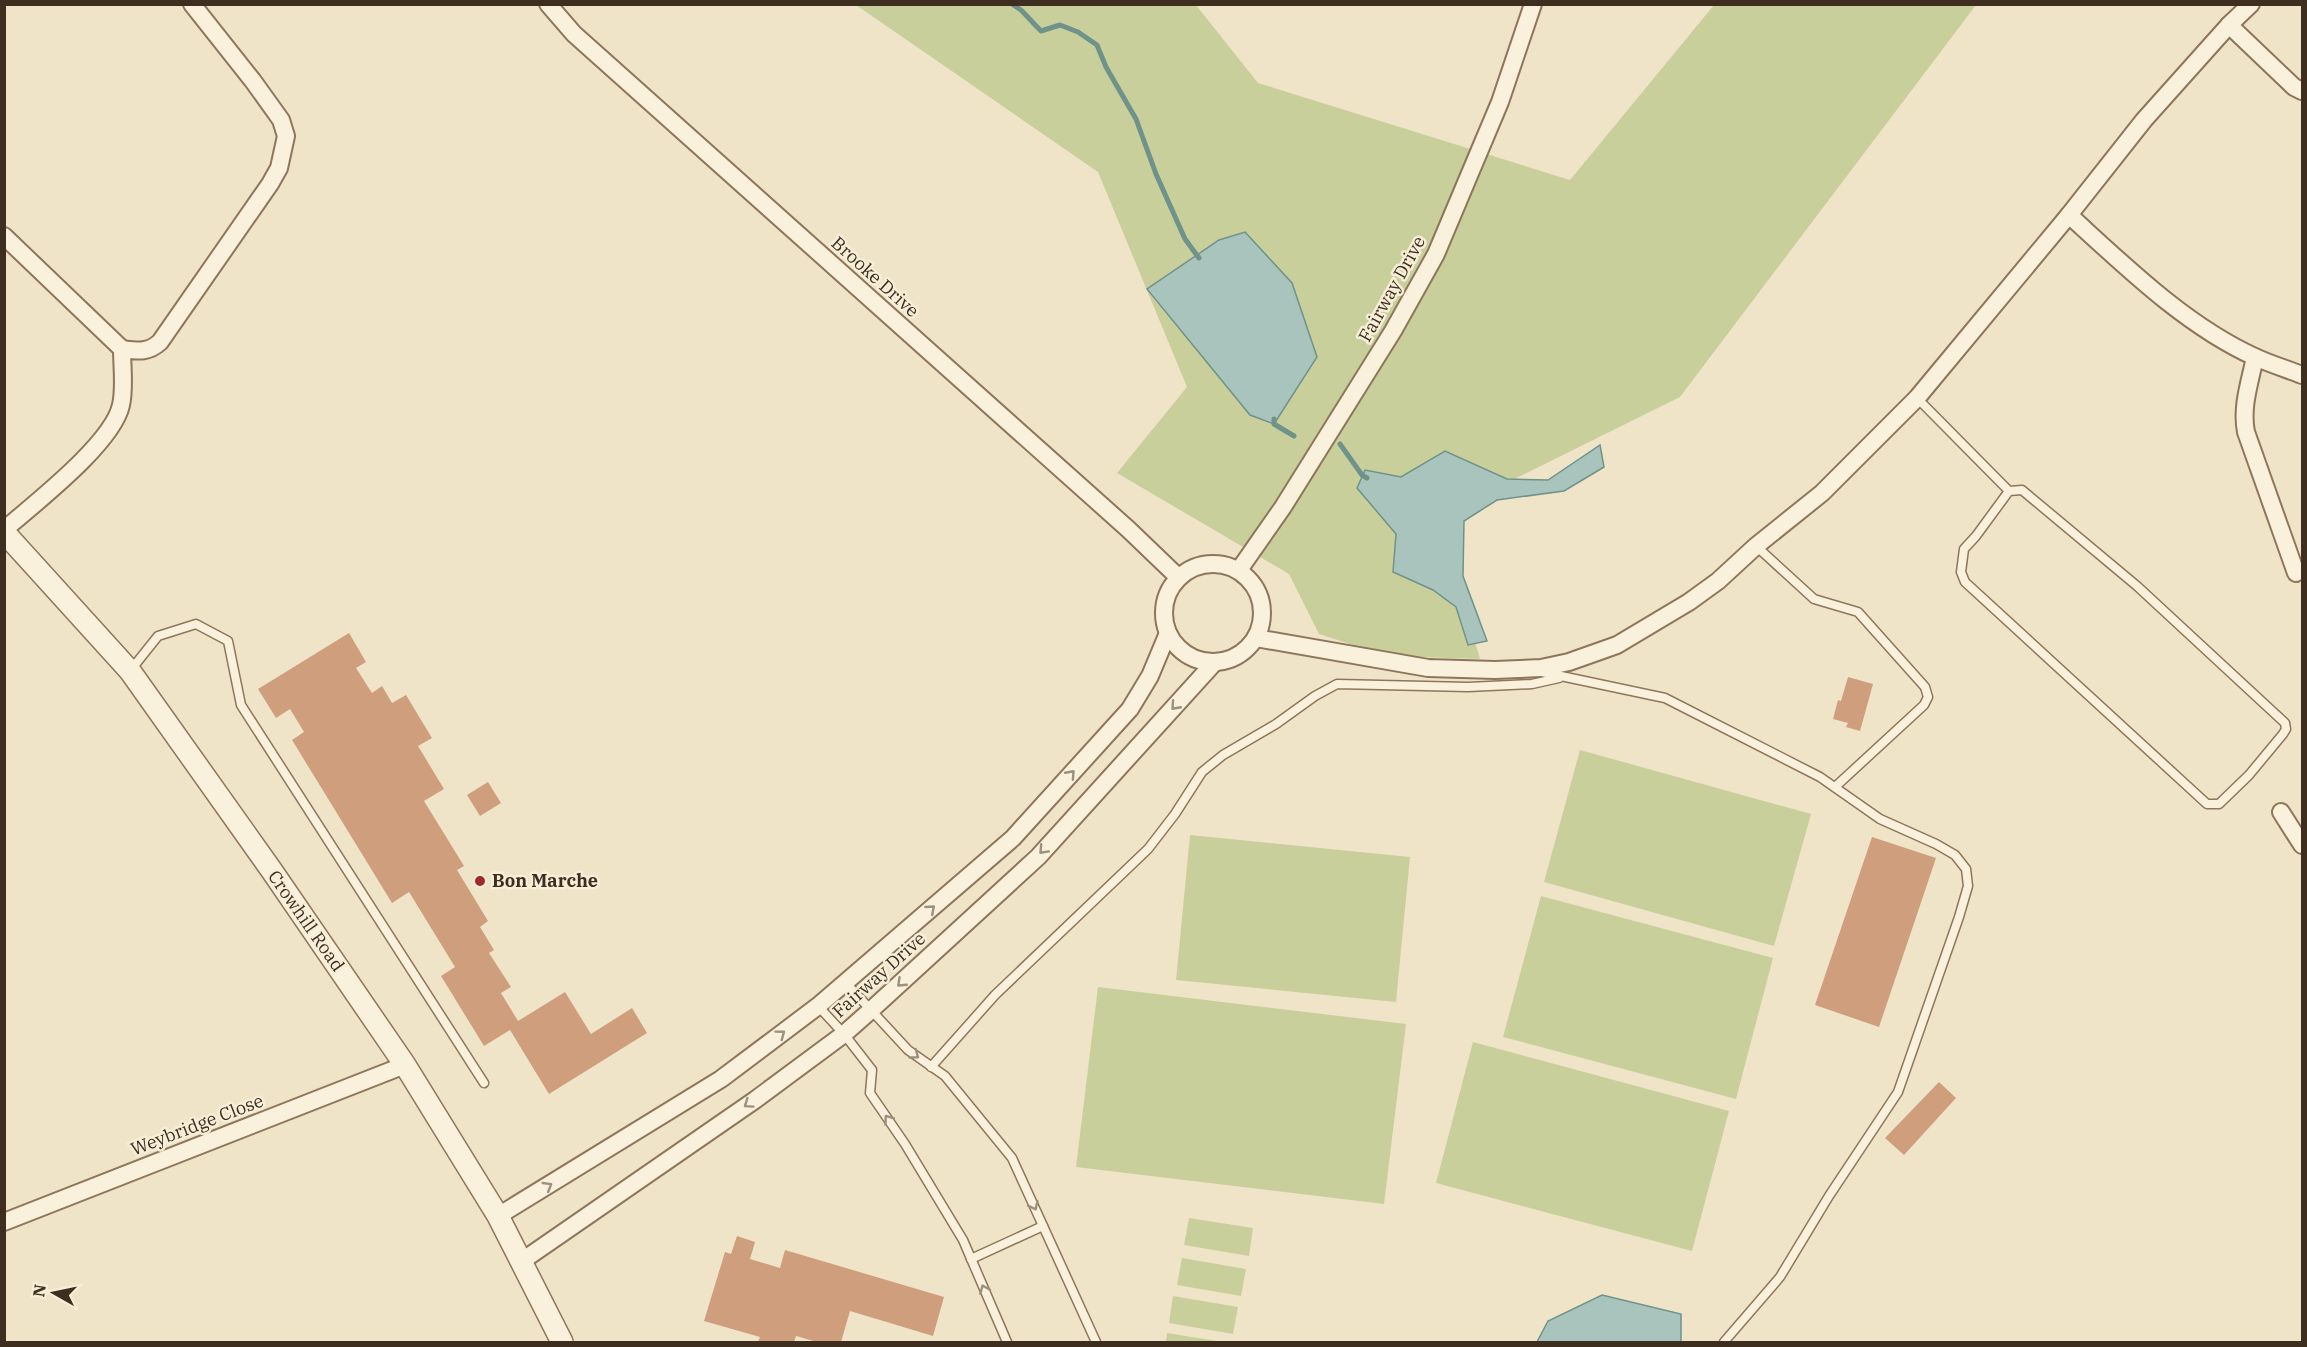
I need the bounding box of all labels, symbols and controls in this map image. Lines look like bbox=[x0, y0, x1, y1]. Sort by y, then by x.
street label: Brooke Drive bbox=[827, 231, 924, 322]
street label: Fairway Drive bbox=[1353, 232, 1430, 346]
one-way arrow bbox=[1171, 699, 1182, 710]
one-way arrow bbox=[1064, 770, 1075, 781]
one-way arrow bbox=[1040, 843, 1051, 854]
street label: Crowhill Road bbox=[263, 866, 350, 976]
place label: Bon Marche bbox=[492, 869, 598, 892]
marker: Bon Marche bbox=[473, 874, 487, 888]
one-way arrow bbox=[924, 905, 935, 916]
street label: Fairway Drive bbox=[827, 927, 930, 1022]
one-way arrow bbox=[897, 976, 908, 987]
one-way arrow bbox=[775, 1030, 786, 1041]
one-way arrow bbox=[909, 1048, 920, 1059]
street label: Weybridge Close bbox=[127, 1089, 266, 1160]
one-way arrow bbox=[744, 1097, 755, 1108]
one-way arrow bbox=[884, 1115, 895, 1126]
one-way arrow bbox=[542, 1181, 552, 1193]
one-way arrow bbox=[1026, 1200, 1038, 1211]
north arrow bbox=[24, 1263, 84, 1323]
text: N bbox=[28, 1283, 50, 1298]
one-way arrow bbox=[979, 1284, 991, 1295]

